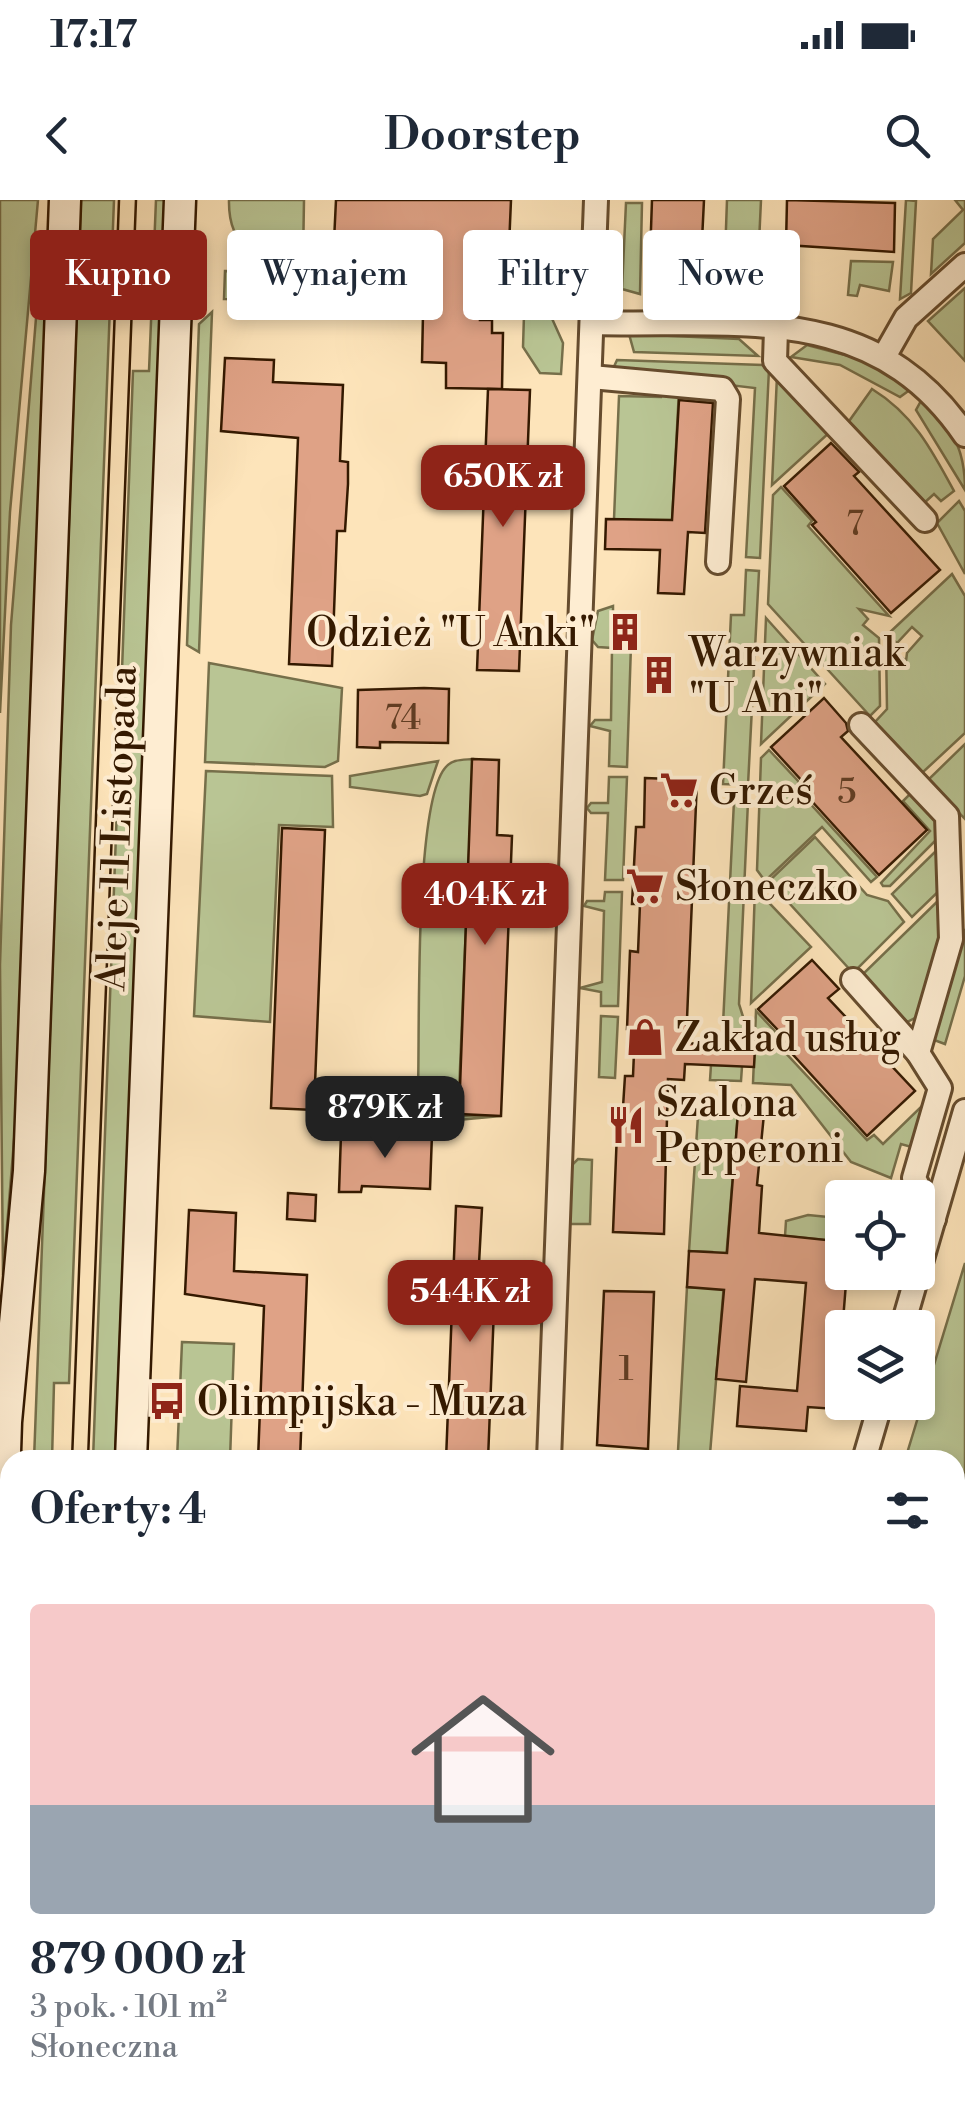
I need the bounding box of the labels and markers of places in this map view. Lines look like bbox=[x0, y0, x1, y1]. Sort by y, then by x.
pin: 650K zł bbox=[411, 445, 595, 530]
place label: Odzież "U Anki" bbox=[306, 609, 595, 659]
building icon: Odzież "U Anki" bbox=[604, 611, 646, 653]
place label: Warzywniak "U Ani" bbox=[687, 629, 907, 725]
building icon: Warzywniak "U Ani" bbox=[638, 654, 680, 696]
place label: Grześ bbox=[709, 767, 813, 817]
supermarket icon: Grześ bbox=[658, 769, 700, 811]
pin: 404K zł bbox=[393, 863, 577, 948]
place label: Słoneczko bbox=[675, 863, 859, 913]
supermarket icon: Słoneczko bbox=[624, 865, 666, 907]
place label: Zakład usług bbox=[675, 1014, 901, 1065]
shop icon: Zakład usług bbox=[624, 1016, 666, 1058]
pin: 879K zł bbox=[293, 1076, 477, 1161]
place label: Szalona Pepperoni bbox=[656, 1079, 844, 1175]
restaurant icon: Szalona Pepperoni bbox=[605, 1104, 647, 1146]
pin: 544K zł bbox=[378, 1260, 562, 1345]
place label: Olimpijska - Muza bbox=[197, 1378, 527, 1429]
bus stop icon: Olimpijska - Muza bbox=[146, 1380, 188, 1422]

